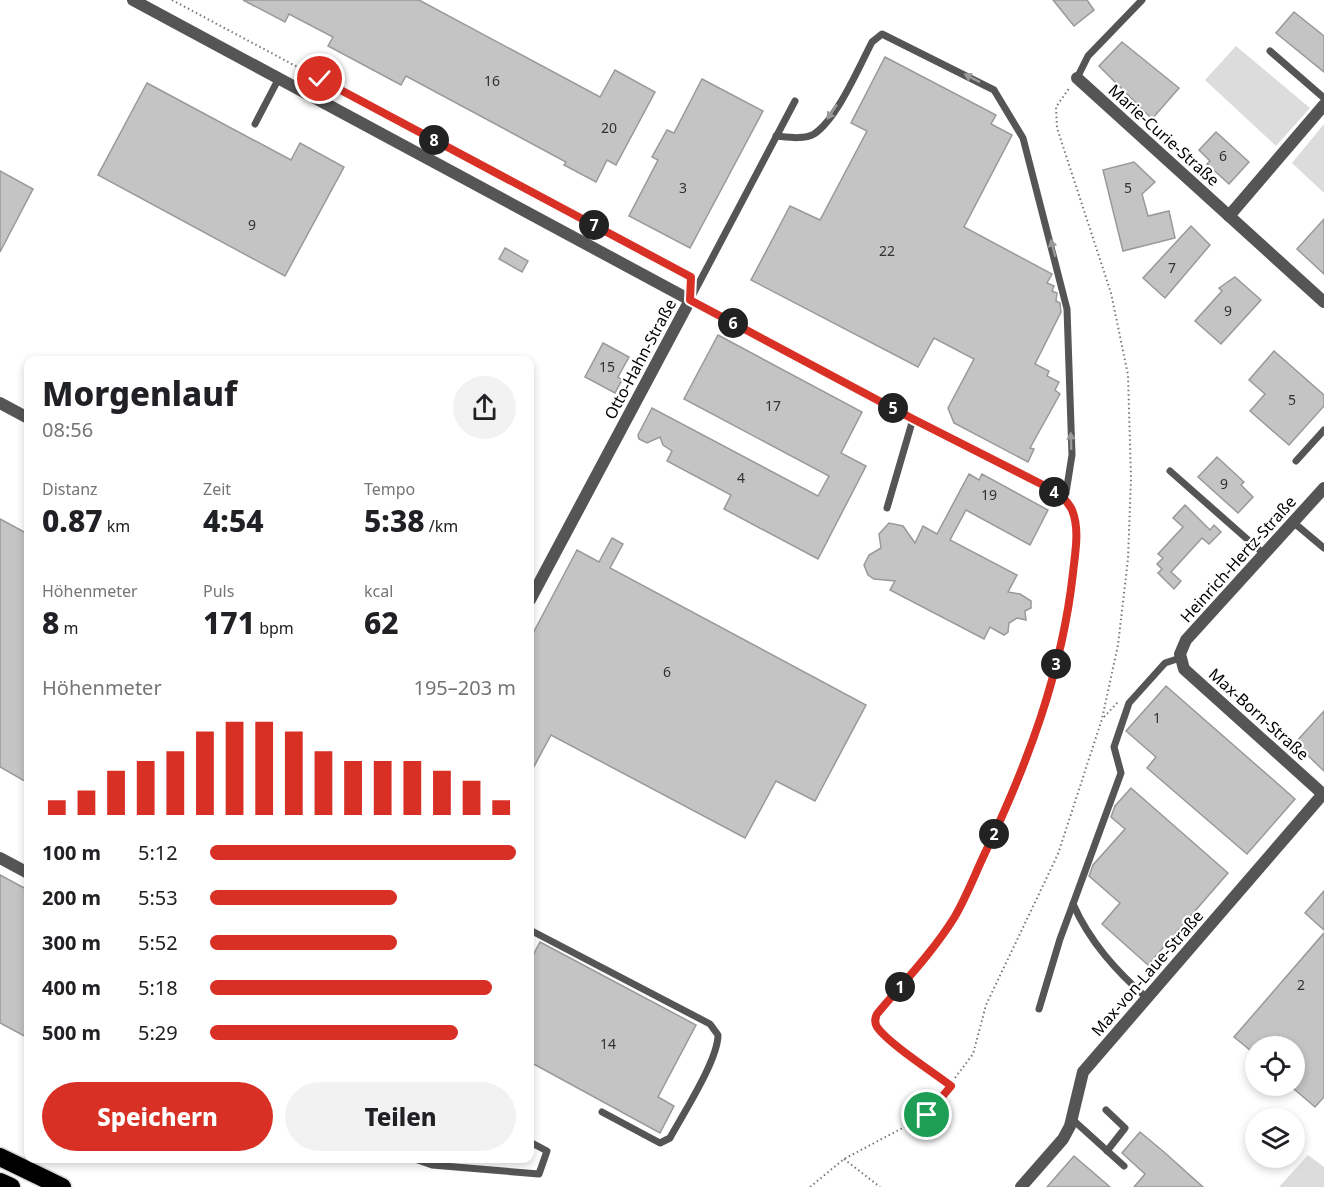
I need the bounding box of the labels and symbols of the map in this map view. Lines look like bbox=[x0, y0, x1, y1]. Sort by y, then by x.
pin bbox=[294, 53, 345, 104]
house number: 16 bbox=[484, 71, 500, 90]
one-way arrow bbox=[963, 74, 981, 84]
street label: Marie-Curie-Straße bbox=[1104, 79, 1224, 191]
one-way arrow bbox=[826, 104, 838, 120]
house number: 20 bbox=[601, 118, 617, 137]
pin: 8 bbox=[419, 125, 449, 155]
house number: 6 bbox=[1219, 146, 1227, 165]
house number: 3 bbox=[679, 178, 687, 197]
house number: 5 bbox=[1124, 178, 1132, 197]
pin: 7 bbox=[579, 210, 609, 240]
house number: 9 bbox=[248, 215, 256, 234]
one-way arrow bbox=[1048, 239, 1058, 257]
house number: 22 bbox=[879, 241, 895, 260]
house number: 7 bbox=[1168, 258, 1176, 277]
street label: Otto-Hahn-Straße bbox=[599, 295, 681, 423]
house number: 9 bbox=[1224, 301, 1232, 320]
pin: 6 bbox=[718, 308, 748, 338]
house number: 15 bbox=[599, 357, 615, 376]
house number: 5 bbox=[1288, 390, 1296, 409]
pin: 5 bbox=[878, 393, 908, 423]
house number: 17 bbox=[765, 396, 781, 415]
one-way arrow bbox=[1067, 432, 1076, 451]
house number: 4 bbox=[737, 468, 745, 487]
house number: 9 bbox=[1220, 474, 1228, 493]
pin: 4 bbox=[1039, 477, 1069, 507]
house number: 19 bbox=[981, 485, 997, 504]
street label: Heinrich-Hertz-Straße bbox=[1175, 491, 1301, 627]
pin: 3 bbox=[1041, 649, 1071, 679]
house number: 6 bbox=[663, 662, 671, 681]
street label: Max-Born-Straße bbox=[1204, 663, 1314, 765]
house number: 1 bbox=[1153, 708, 1161, 727]
pin: 2 bbox=[979, 819, 1009, 849]
street label: Max-von-Laue-Straße bbox=[1086, 905, 1208, 1041]
pin: 1 bbox=[885, 972, 915, 1002]
house number: 2 bbox=[1297, 975, 1305, 994]
house number: 14 bbox=[600, 1034, 616, 1053]
pin bbox=[901, 1089, 952, 1140]

